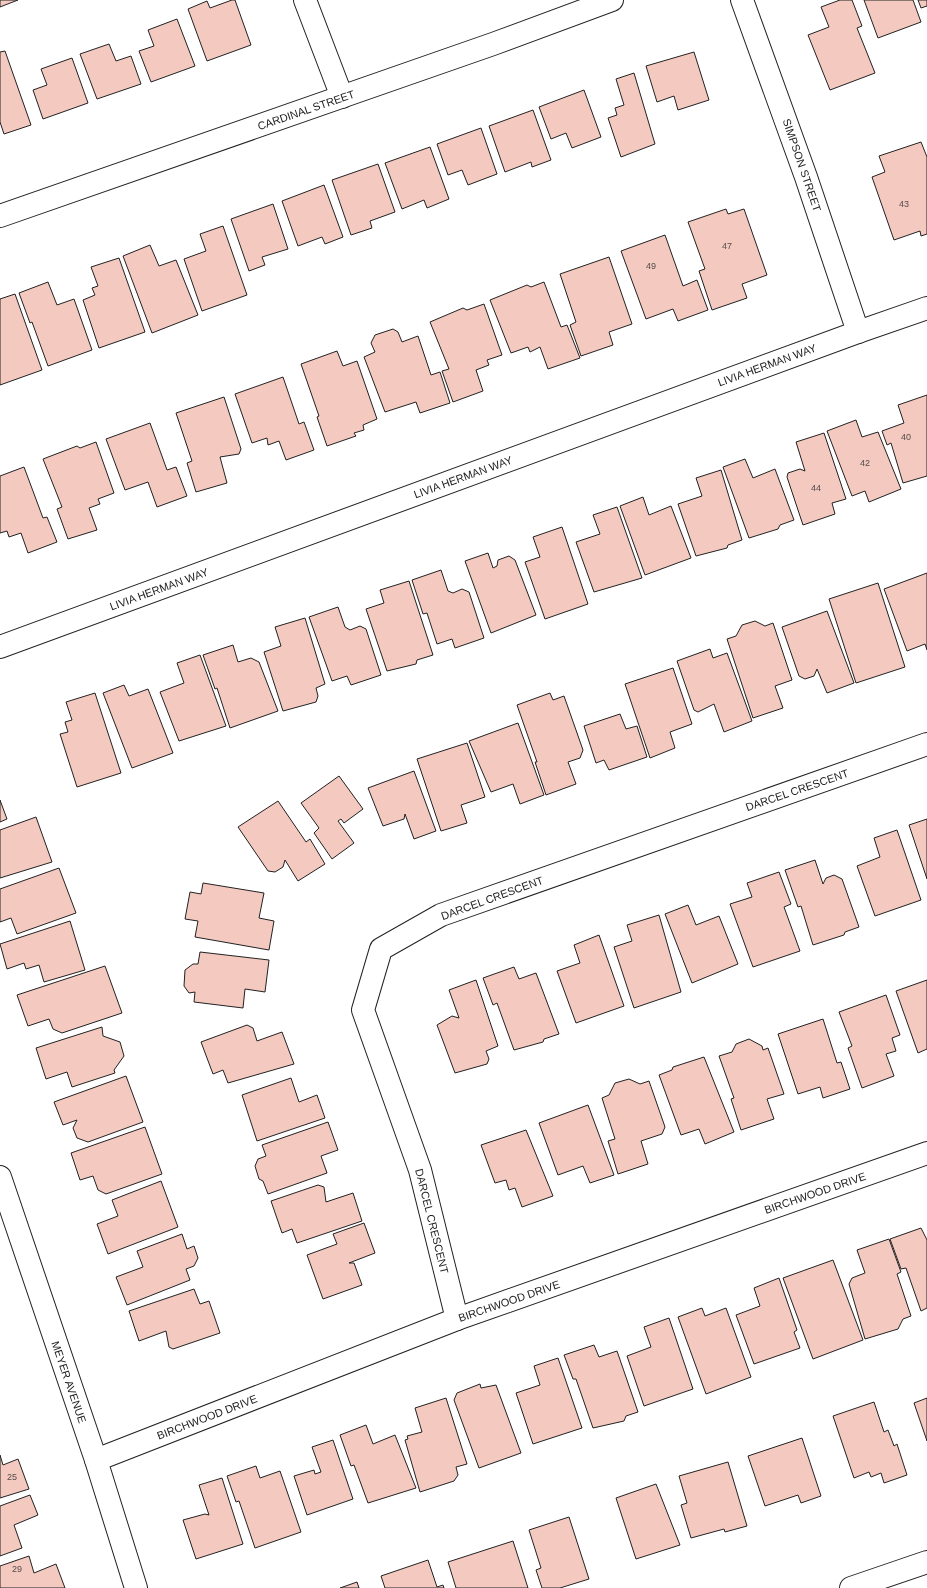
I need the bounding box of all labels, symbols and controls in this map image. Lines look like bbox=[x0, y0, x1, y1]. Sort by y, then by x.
street label: CARDINAL STREET bbox=[256, 88, 356, 132]
street label: SIMPSON STREET bbox=[781, 117, 824, 213]
house number: 43 bbox=[899, 199, 909, 209]
house number: 47 bbox=[722, 241, 732, 251]
house number: 49 bbox=[646, 261, 656, 271]
street label: LIVIA HERMAN WAY bbox=[716, 341, 818, 388]
house number: 40 bbox=[901, 432, 911, 442]
street label: LIVIA HERMAN WAY bbox=[412, 453, 514, 500]
house number: 42 bbox=[860, 458, 870, 468]
house number: 44 bbox=[811, 483, 821, 493]
street label: LIVIA HERMAN WAY bbox=[108, 565, 210, 612]
street label: DARCEL CRESCENT bbox=[744, 767, 850, 813]
street label: DARCEL CRESCENT bbox=[439, 874, 545, 922]
street label: DARCEL CRESCENT bbox=[413, 1167, 451, 1275]
street label: BIRCHWOOD DRIVE bbox=[763, 1170, 867, 1216]
street label: BIRCHWOOD DRIVE bbox=[457, 1278, 561, 1324]
street label: MEYER AVENUE bbox=[49, 1339, 89, 1425]
street label: BIRCHWOOD DRIVE bbox=[155, 1392, 259, 1442]
house number: 25 bbox=[7, 1472, 17, 1482]
house number: 29 bbox=[12, 1564, 22, 1574]

